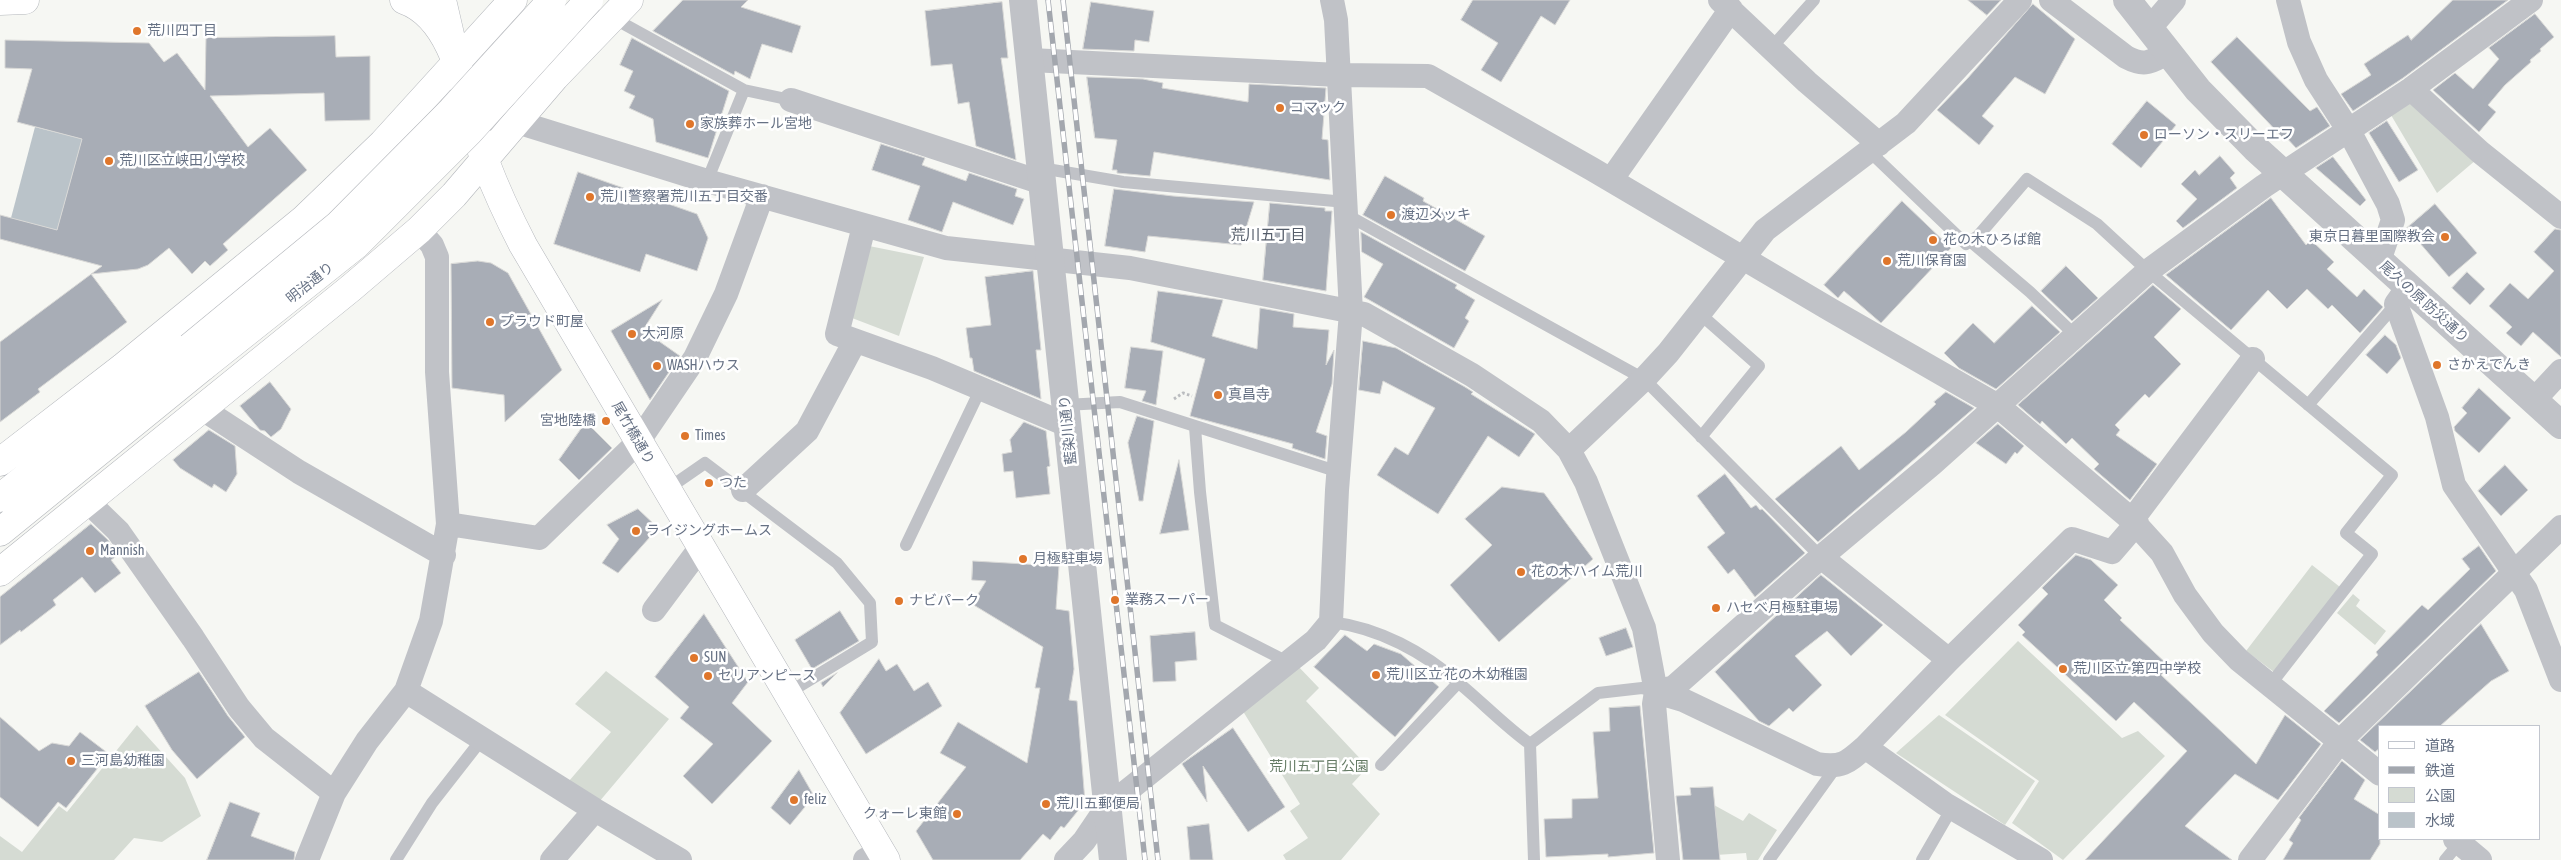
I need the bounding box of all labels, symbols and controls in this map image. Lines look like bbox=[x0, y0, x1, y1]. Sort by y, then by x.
place label: 荒川四丁目 bbox=[147, 23, 217, 39]
marker: 荒川四丁目 bbox=[131, 25, 143, 37]
place label: コマック bbox=[1290, 100, 1346, 116]
marker: コマック bbox=[1274, 102, 1286, 114]
place label: 家族葬ホール宮地 bbox=[700, 116, 812, 132]
marker: 家族葬ホール宮地 bbox=[684, 118, 696, 130]
place label: ローソン・スリーエフ bbox=[2154, 127, 2294, 143]
marker: ローソン・スリーエフ bbox=[2138, 129, 2150, 141]
place label: 荒川区立峡田小学校 bbox=[119, 153, 245, 169]
marker: 荒川区立峡田小学校 bbox=[103, 155, 115, 167]
place label: 荒川警察署荒川五丁目交番 bbox=[600, 189, 768, 205]
marker: 荒川警察署荒川五丁目交番 bbox=[584, 191, 596, 203]
place label: 渡辺メッキ bbox=[1401, 207, 1471, 223]
marker: 渡辺メッキ bbox=[1385, 209, 1397, 221]
district label: 荒川五丁目 bbox=[1231, 226, 1305, 244]
place label: 東京日暮里国際教会 bbox=[2309, 229, 2435, 245]
marker: 東京日暮里国際教会 bbox=[2439, 231, 2451, 243]
place label: 花の木ひろば館 bbox=[1943, 232, 2041, 248]
marker: 花の木ひろば館 bbox=[1927, 234, 1939, 246]
place label: 荒川保育園 bbox=[1897, 253, 1967, 269]
marker: 荒川保育園 bbox=[1881, 255, 1893, 267]
street label: 尾久の原 防災通り bbox=[2376, 258, 2472, 346]
street label: 明治通り bbox=[283, 259, 337, 307]
place label: プラウド町屋 bbox=[500, 314, 584, 330]
marker: プラウド町屋 bbox=[484, 316, 496, 328]
place label: 大河原 bbox=[642, 326, 684, 342]
marker: 大河原 bbox=[626, 328, 638, 340]
place label: さかえでんき bbox=[2447, 357, 2531, 373]
place label: WASHハウス bbox=[667, 358, 740, 374]
marker: さかえでんき bbox=[2431, 359, 2443, 371]
marker: WASHハウス bbox=[651, 360, 663, 372]
place label: 真昌寺 bbox=[1228, 387, 1270, 403]
marker: 真昌寺 bbox=[1212, 389, 1224, 401]
street label: 藍染川通り bbox=[1056, 394, 1080, 466]
street label: 尾竹橋通り bbox=[608, 398, 658, 468]
place label: 宮地陸橋 bbox=[540, 413, 596, 429]
marker: 宮地陸橋 bbox=[600, 415, 612, 427]
place label: Times bbox=[695, 428, 725, 444]
marker: Times bbox=[679, 430, 691, 442]
place label: つた bbox=[719, 475, 747, 491]
marker: つた bbox=[703, 477, 715, 489]
place label: ライジングホームス bbox=[646, 523, 772, 539]
marker: ライジングホームス bbox=[630, 525, 642, 537]
place label: Mannish bbox=[100, 543, 144, 559]
marker: Mannish bbox=[84, 545, 96, 557]
place label: 月極駐車場 bbox=[1033, 551, 1103, 567]
marker: 月極駐車場 bbox=[1017, 553, 1029, 565]
place label: 花の木ハイム荒川 bbox=[1531, 564, 1643, 580]
marker: 花の木ハイム荒川 bbox=[1515, 566, 1527, 578]
place label: 業務スーパー bbox=[1125, 592, 1209, 608]
place label: ナビパーク bbox=[909, 593, 979, 609]
marker: 業務スーパー bbox=[1109, 594, 1121, 606]
marker: ナビパーク bbox=[893, 595, 905, 607]
place label: ハセベ月極駐車場 bbox=[1726, 600, 1838, 616]
marker: ハセベ月極駐車場 bbox=[1710, 602, 1722, 614]
place label: SUN bbox=[704, 650, 726, 666]
marker: SUN bbox=[688, 652, 700, 664]
place label: 荒川区立 第四中学校 bbox=[2073, 661, 2201, 677]
marker: 荒川区立 第四中学校 bbox=[2057, 663, 2069, 675]
place label: 荒川区立 花の木幼稚園 bbox=[1386, 667, 1528, 683]
place label: セリアンピース bbox=[718, 668, 816, 684]
marker: 荒川区立 花の木幼稚園 bbox=[1370, 669, 1382, 681]
marker: セリアンピース bbox=[702, 670, 714, 682]
legend bbox=[2378, 725, 2541, 840]
text: 道路 bbox=[2425, 737, 2455, 754]
place label: 三河島幼稚園 bbox=[81, 753, 165, 769]
marker: 三河島幼稚園 bbox=[65, 755, 77, 767]
park label: 荒川五丁目 公園 bbox=[1269, 759, 1369, 775]
text: 鉄道 bbox=[2425, 762, 2455, 779]
text: 公園 bbox=[2425, 787, 2455, 804]
place label: feliz bbox=[804, 792, 826, 808]
marker: feliz bbox=[788, 794, 800, 806]
place label: 荒川五郵便局 bbox=[1056, 796, 1140, 812]
marker: 荒川五郵便局 bbox=[1040, 798, 1052, 810]
place label: クォーレ東館 bbox=[863, 806, 947, 822]
marker: クォーレ東館 bbox=[951, 808, 963, 820]
text: 水域 bbox=[2425, 812, 2455, 829]

